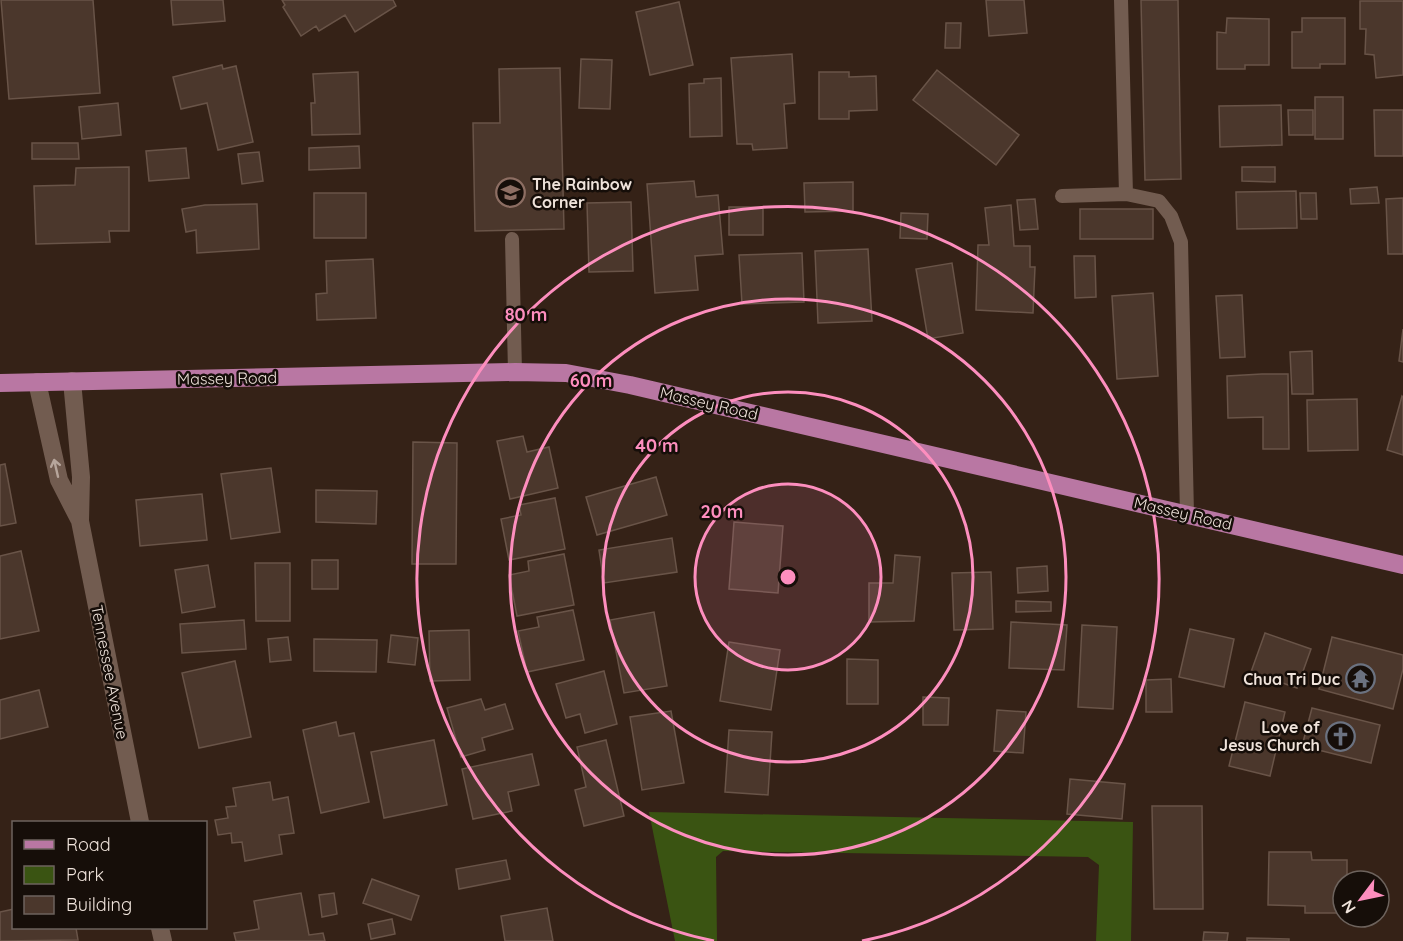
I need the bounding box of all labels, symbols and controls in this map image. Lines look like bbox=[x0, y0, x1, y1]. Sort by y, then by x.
place label: The Rainbow Corner bbox=[532, 174, 632, 212]
school or university icon: The Rainbow Corner bbox=[495, 177, 527, 209]
text: 80 m bbox=[505, 303, 547, 326]
street label: Massey Road bbox=[177, 367, 277, 389]
text: 60 m bbox=[570, 369, 612, 392]
street label: Massey Road bbox=[658, 382, 760, 424]
text: 40 m bbox=[635, 434, 679, 457]
one-way arrow bbox=[50, 459, 61, 478]
street label: Massey Road bbox=[1132, 492, 1234, 534]
text: 20 m bbox=[701, 500, 743, 523]
centre of rings bbox=[778, 567, 798, 587]
street label: Tennessee Avenue bbox=[87, 603, 133, 741]
temple icon: Chua Tri Duc bbox=[1345, 663, 1377, 695]
place label: Chua Tri Duc bbox=[1243, 669, 1340, 689]
place label: Love of Jesus Church bbox=[1219, 717, 1320, 755]
church icon: Love of Jesus Church bbox=[1325, 720, 1357, 752]
legend bbox=[12, 821, 207, 929]
text: Road bbox=[66, 833, 111, 856]
text: Park bbox=[66, 863, 104, 886]
north arrow bbox=[1331, 869, 1391, 929]
text: Building bbox=[66, 893, 132, 916]
text: N bbox=[1337, 897, 1360, 917]

